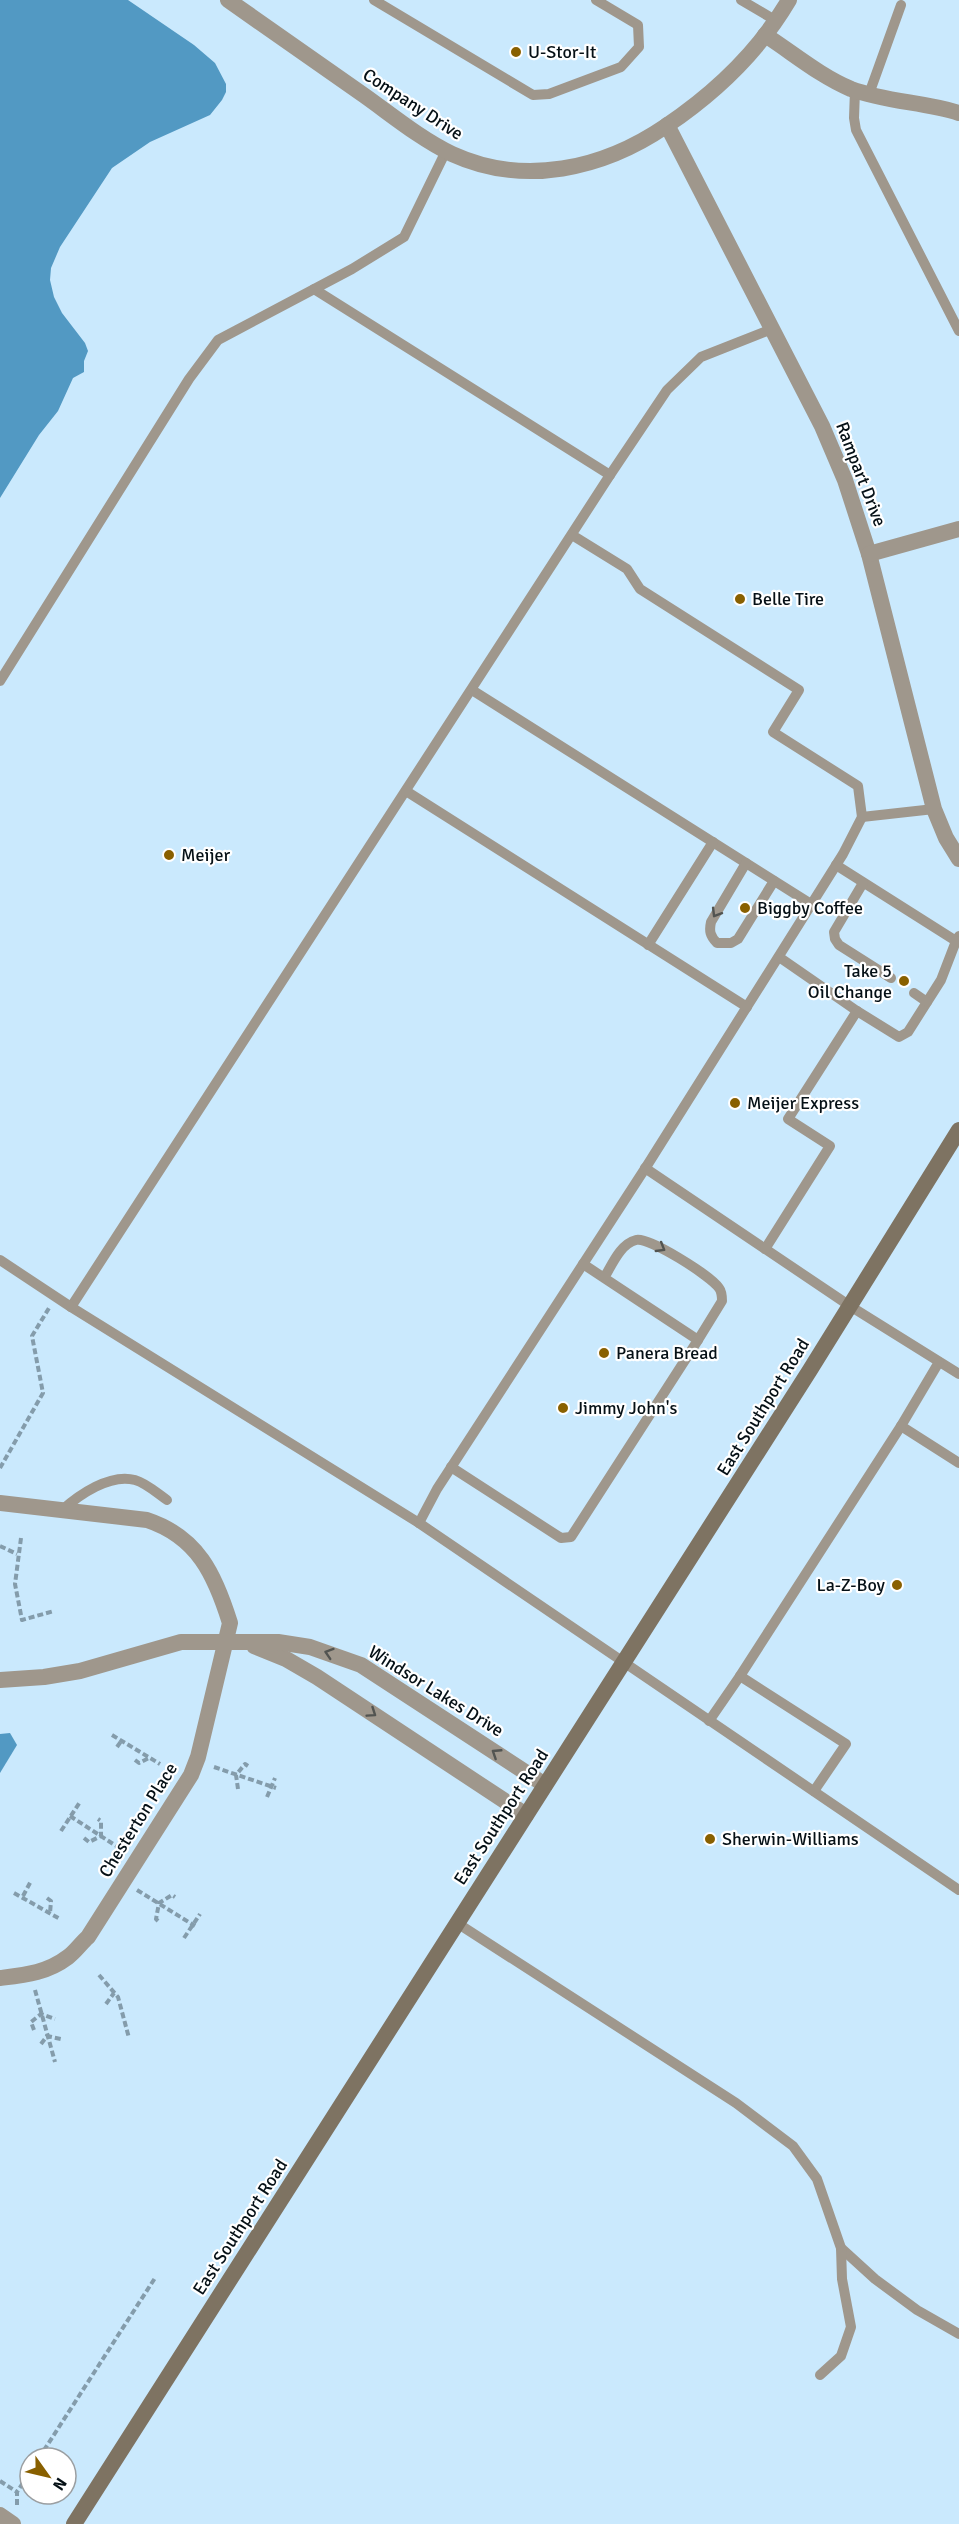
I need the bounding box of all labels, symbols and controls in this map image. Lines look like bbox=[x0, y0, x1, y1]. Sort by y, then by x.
place label: U-Stor-It bbox=[528, 41, 596, 63]
marker: U-Stor-It bbox=[509, 45, 523, 59]
street label: Company Drive bbox=[359, 63, 467, 145]
street label: Rampart Drive bbox=[831, 419, 891, 529]
place label: Belle Tire bbox=[752, 588, 824, 610]
marker: Belle Tire bbox=[733, 592, 747, 606]
place label: Meijer bbox=[181, 844, 230, 866]
marker: Meijer bbox=[162, 848, 176, 862]
place label: Biggby Coffee bbox=[757, 897, 863, 919]
marker: Biggby Coffee bbox=[738, 901, 752, 915]
one-way arrow bbox=[712, 907, 723, 917]
place label: Take 5 Oil Change bbox=[808, 960, 892, 1003]
marker: Take 5 Oil Change bbox=[897, 974, 911, 988]
place label: Meijer Express bbox=[747, 1092, 859, 1114]
marker: Meijer Express bbox=[728, 1096, 742, 1110]
one-way arrow bbox=[655, 1241, 665, 1253]
street label: East Southport Road bbox=[712, 1334, 814, 1480]
place label: Panera Bread bbox=[616, 1342, 718, 1364]
marker: Panera Bread bbox=[597, 1346, 611, 1360]
place label: Jimmy John's bbox=[575, 1397, 677, 1419]
marker: Jimmy John's bbox=[556, 1401, 570, 1415]
place label: La-Z-Boy bbox=[816, 1574, 886, 1596]
marker: La-Z-Boy bbox=[890, 1578, 904, 1592]
street label: Windsor Lakes Drive bbox=[364, 1640, 508, 1742]
one-way arrow bbox=[324, 1648, 335, 1661]
one-way arrow bbox=[365, 1706, 376, 1717]
street label: East Southport Road bbox=[449, 1745, 553, 1889]
one-way arrow bbox=[492, 1749, 503, 1760]
street label: Chesterton Place bbox=[94, 1759, 182, 1881]
place label: Sherwin-Williams bbox=[722, 1828, 859, 1850]
marker: Sherwin-Williams bbox=[703, 1832, 717, 1846]
street label: East Southport Road bbox=[188, 2155, 292, 2299]
north arrow bbox=[18, 2446, 78, 2506]
text: N bbox=[48, 2474, 71, 2494]

